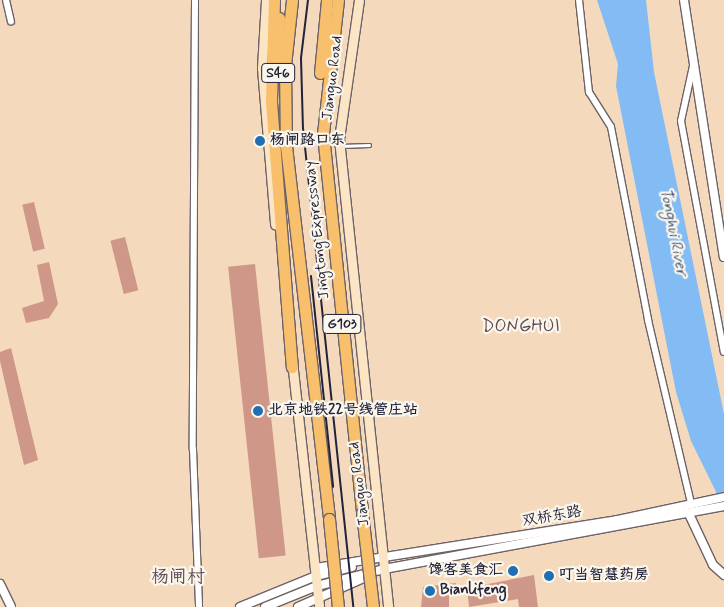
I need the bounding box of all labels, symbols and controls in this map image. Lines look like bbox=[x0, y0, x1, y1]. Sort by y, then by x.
street label: Jianguo Road bbox=[319, 35, 347, 121]
road number: S46 bbox=[260, 62, 296, 84]
place label: 杨闸路口东 bbox=[270, 132, 345, 150]
marker: 杨闸路口东 bbox=[254, 135, 266, 147]
street label: Jingtong Expressway bbox=[302, 159, 334, 301]
water label: Tonghui River bbox=[655, 187, 691, 277]
road number: G103 bbox=[322, 312, 362, 336]
district label: DONGHUI bbox=[478, 315, 564, 337]
place label: 北京地铁22号线管庄站 bbox=[268, 402, 418, 420]
marker: 北京地铁22号线管庄站 bbox=[252, 405, 264, 417]
street label: Jianguo Road bbox=[346, 441, 374, 527]
street label: 双桥东路 bbox=[521, 503, 583, 531]
place label: 馋客美食汇 bbox=[428, 562, 503, 580]
marker: 馋客美食汇 bbox=[507, 565, 519, 577]
district label: 杨闸村 bbox=[151, 566, 205, 588]
place label: 叮当智慧药房 bbox=[559, 567, 649, 585]
marker: 叮当智慧药房 bbox=[543, 570, 555, 582]
place label: Bianlifeng bbox=[440, 582, 507, 600]
marker: Bianlifeng bbox=[424, 585, 436, 597]

